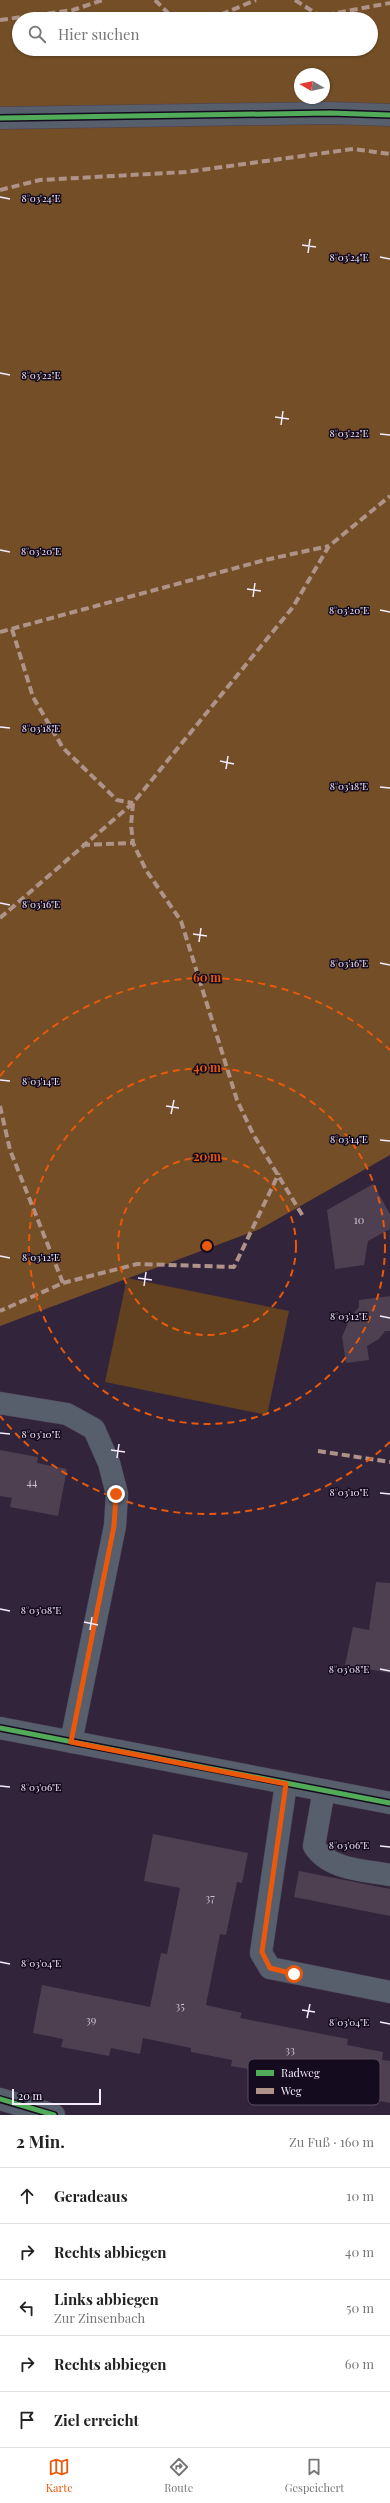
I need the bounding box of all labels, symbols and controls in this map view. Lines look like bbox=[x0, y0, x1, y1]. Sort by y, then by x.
search box bbox=[12, 12, 378, 56]
icon: search bbox=[26, 23, 48, 45]
text: Hier suchen bbox=[58, 24, 140, 44]
north arrow bbox=[294, 68, 330, 104]
text: 8°03'24"E bbox=[22, 191, 61, 205]
text: 8°03'24"E bbox=[330, 250, 369, 264]
text: 8°03'22"E bbox=[22, 368, 60, 382]
text: 8°03'22"E bbox=[330, 426, 368, 440]
text: 8°03'20"E bbox=[21, 544, 61, 558]
text: 8°03'20"E bbox=[329, 603, 369, 617]
text: 8°03'18"E bbox=[22, 721, 60, 735]
text: 8°03'18"E bbox=[330, 779, 368, 793]
text: 8°03'16"E bbox=[22, 897, 60, 911]
text: 8°03'16"E bbox=[330, 956, 368, 970]
text: 60 m bbox=[193, 969, 221, 985]
text: 40 m bbox=[193, 1059, 221, 1075]
text: 8°03'14"E bbox=[22, 1074, 60, 1088]
text: 8°03'14"E bbox=[330, 1132, 368, 1146]
text: 20 m bbox=[193, 1148, 221, 1164]
house number: 10 bbox=[354, 1212, 365, 1227]
centre of rings bbox=[200, 1239, 214, 1253]
text: 8°03'12"E bbox=[22, 1250, 60, 1264]
text: 8°03'12"E bbox=[330, 1309, 368, 1323]
text: 8°03'10"E bbox=[21, 1427, 61, 1441]
house number: 44 bbox=[27, 1474, 38, 1489]
route end bbox=[107, 1485, 125, 1503]
text: 8°03'10"E bbox=[329, 1485, 369, 1499]
text: 8°03'08"E bbox=[21, 1603, 61, 1617]
text: 8°03'08"E bbox=[329, 1662, 369, 1676]
text: 8°03'06"E bbox=[21, 1780, 61, 1794]
text: 8°03'06"E bbox=[329, 1838, 369, 1852]
house number: 37 bbox=[205, 1890, 215, 1905]
text: 8°03'04"E bbox=[21, 1956, 61, 1970]
route start bbox=[285, 1965, 303, 1983]
house number: 35 bbox=[175, 1998, 185, 2013]
house number: 39 bbox=[86, 2012, 97, 2027]
text: 8°03'04"E bbox=[329, 2015, 369, 2029]
house number: 33 bbox=[285, 2042, 295, 2057]
legend bbox=[248, 2059, 380, 2105]
text: Radweg bbox=[281, 2065, 320, 2080]
text: Weg bbox=[280, 2083, 302, 2098]
scale bar bbox=[12, 2087, 101, 2106]
text: 20 m bbox=[18, 2088, 42, 2103]
text: 2 Min. bbox=[16, 2130, 65, 2152]
text: Zu Fuß · 160 m bbox=[289, 2133, 374, 2150]
icon: ahead bbox=[16, 2185, 38, 2207]
text: Geradeaus bbox=[54, 2186, 128, 2206]
text: 10 m bbox=[347, 2187, 374, 2204]
icon: right bbox=[16, 2241, 38, 2263]
text: Rechts abbiegen bbox=[54, 2242, 167, 2262]
text: 40 m bbox=[345, 2243, 374, 2260]
text: Links abbiegen bbox=[54, 2289, 159, 2309]
icon: left bbox=[16, 2297, 38, 2319]
text: 50 m bbox=[346, 2299, 374, 2316]
text: Zur Zinsenbach bbox=[54, 2309, 145, 2326]
icon: right bbox=[16, 2353, 38, 2375]
text: Rechts abbiegen bbox=[54, 2354, 167, 2374]
text: 60 m bbox=[345, 2355, 374, 2372]
icon: arrive bbox=[16, 2409, 38, 2431]
text: Ziel erreicht bbox=[54, 2410, 139, 2430]
tab: Karte bbox=[46, 2456, 73, 2495]
tab: Route bbox=[164, 2456, 193, 2495]
tab: Gespeichert bbox=[285, 2456, 344, 2495]

